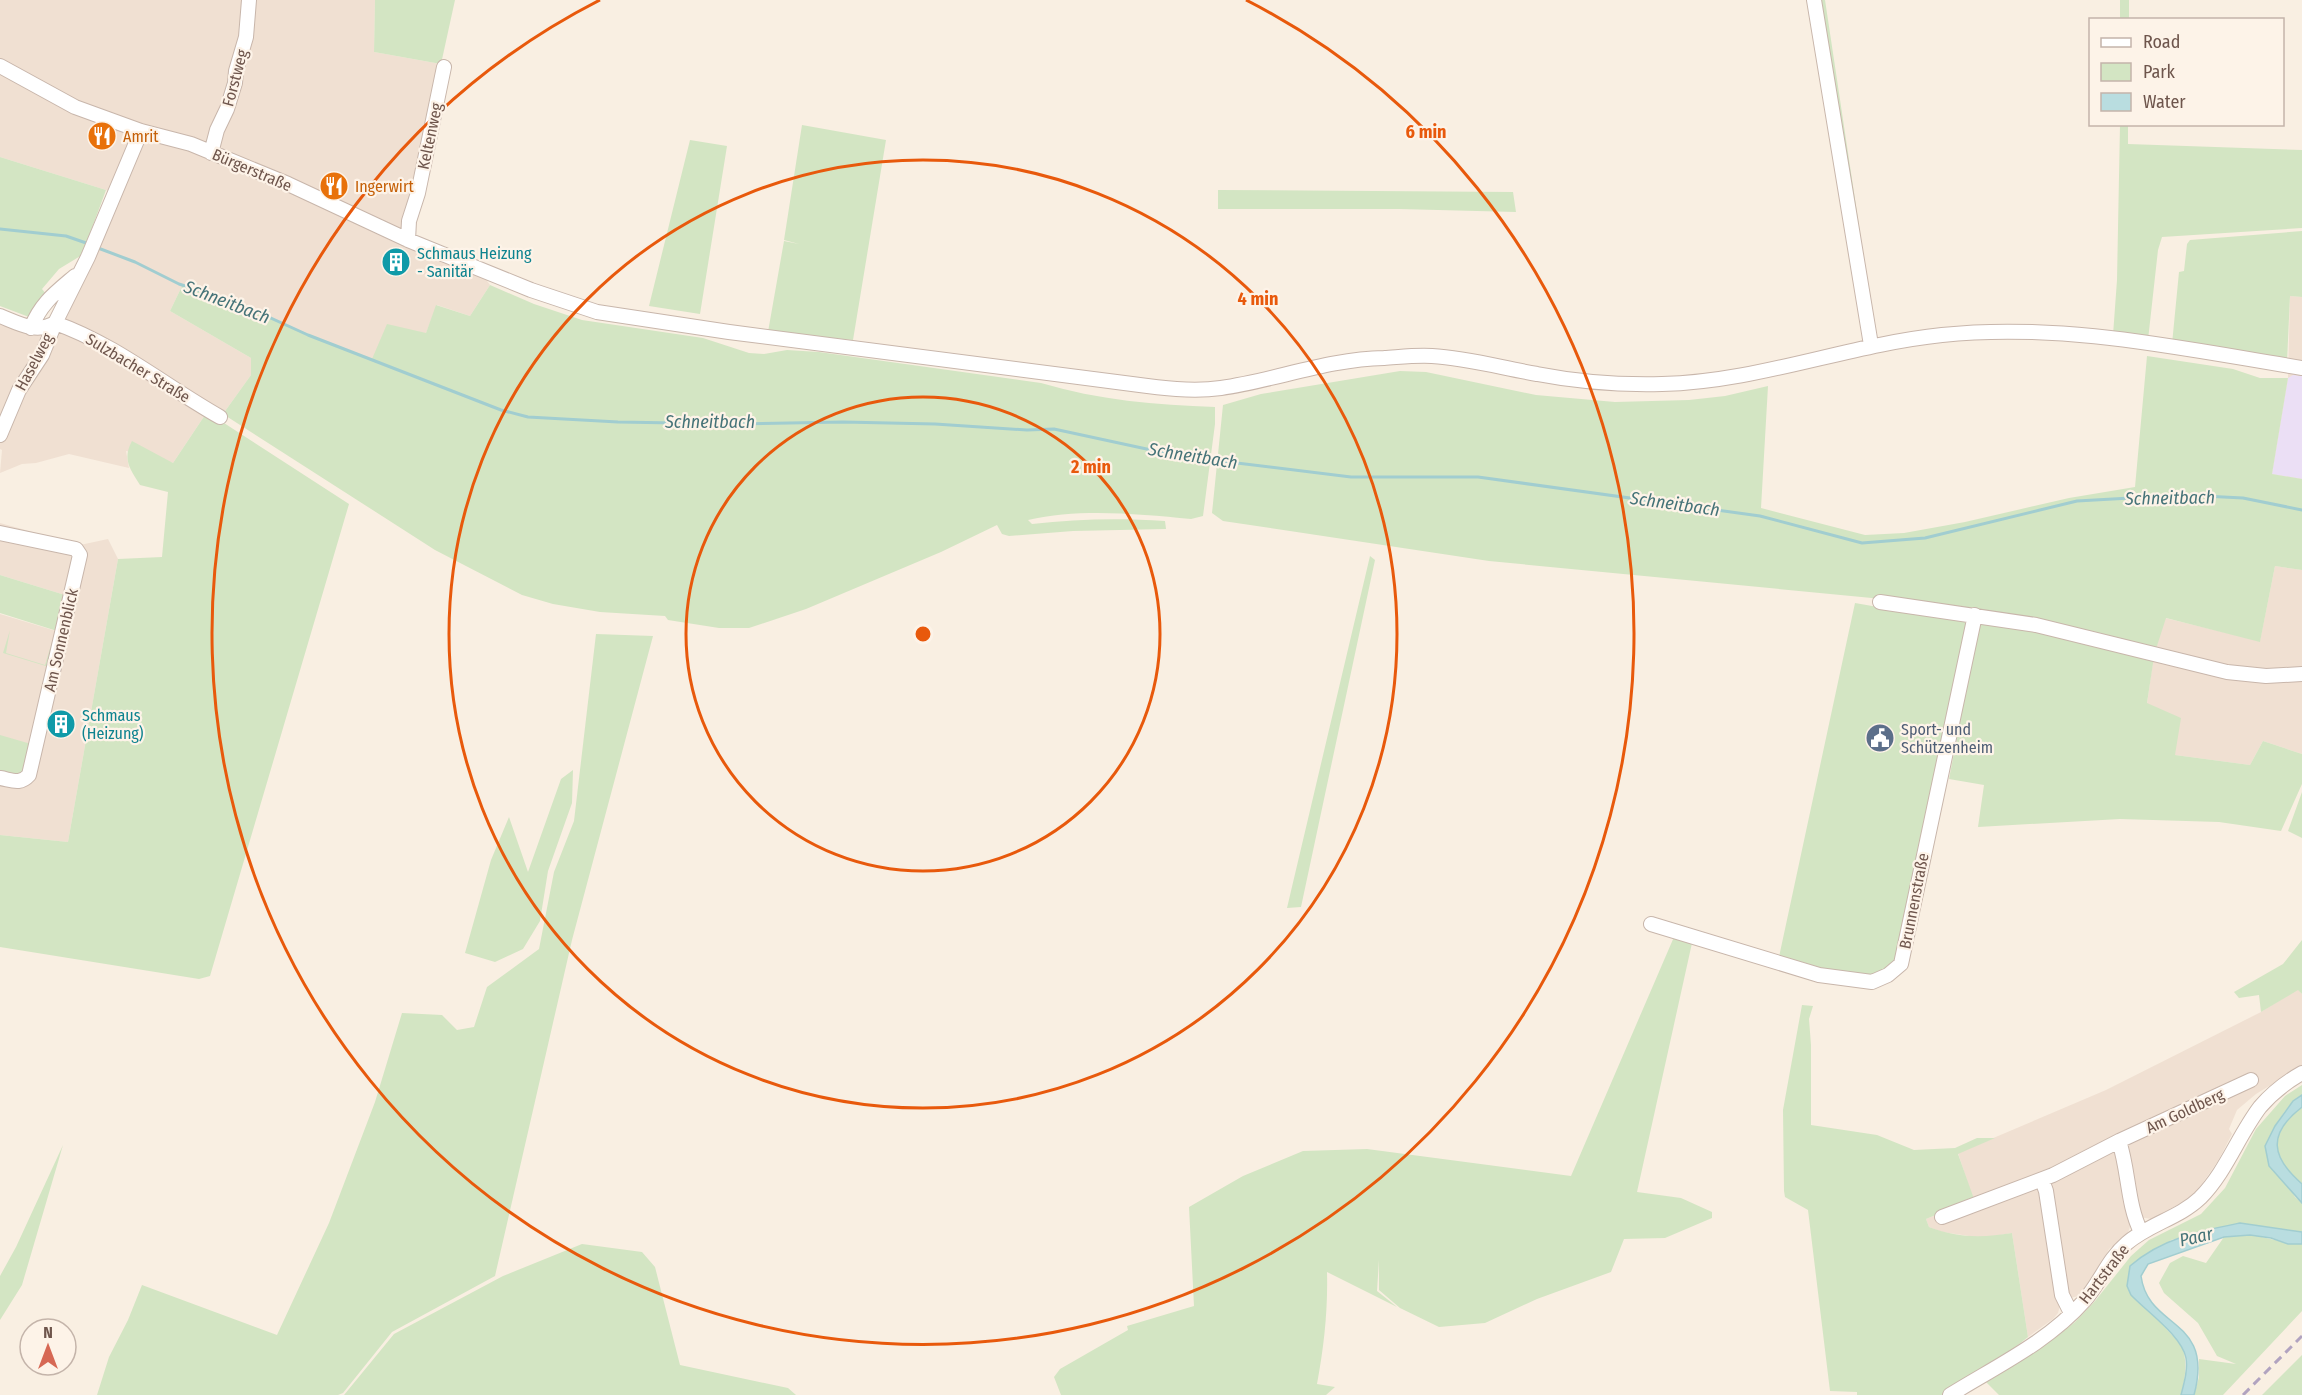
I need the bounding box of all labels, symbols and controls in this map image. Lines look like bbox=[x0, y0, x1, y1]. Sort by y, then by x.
legend bbox=[2089, 18, 2284, 126]
text: Road bbox=[2143, 31, 2180, 53]
street label: Forstweg bbox=[218, 47, 252, 109]
text: Park bbox=[2143, 61, 2176, 83]
text: Water bbox=[2143, 91, 2186, 113]
street label: Keltenweg bbox=[414, 100, 446, 171]
restaurant icon: Amrit bbox=[86, 120, 118, 152]
text: 6 min bbox=[1406, 121, 1447, 143]
place label: Amrit bbox=[123, 127, 159, 146]
street label: Bürgerstraße bbox=[209, 145, 295, 195]
restaurant icon: Ingerwirt bbox=[318, 170, 350, 202]
place label: Ingerwirt bbox=[355, 177, 414, 196]
place label: Schmaus Heizung - Sanitär bbox=[417, 244, 532, 281]
building icon: Schmaus Heizung - Sanitär bbox=[380, 246, 412, 278]
water label: Schneitbach bbox=[180, 275, 273, 328]
text: 4 min bbox=[1238, 288, 1278, 310]
street label: Sulzbacher Straße bbox=[82, 329, 194, 407]
street label: Haselweg bbox=[11, 330, 57, 394]
water label: Schneitbach bbox=[664, 411, 755, 433]
water label: Schneitbach bbox=[1146, 438, 1239, 474]
text: 2 min bbox=[1070, 456, 1111, 478]
water label: Schneitbach bbox=[2124, 486, 2215, 510]
water label: Schneitbach bbox=[1628, 487, 1721, 521]
street label: Am Sonnenblick bbox=[40, 586, 82, 693]
centre of rings bbox=[913, 624, 933, 644]
place label: Schmaus (Heizung) bbox=[82, 706, 144, 743]
building icon: Schmaus (Heizung) bbox=[45, 708, 77, 740]
place label: Sport- und Schützenheim bbox=[1901, 720, 1993, 757]
public building icon: Sport- und Schützenheim bbox=[1864, 722, 1896, 754]
street label: Brunnenstraße bbox=[1895, 851, 1933, 951]
street label: Am Goldberg bbox=[2143, 1084, 2228, 1137]
water label: Paar bbox=[2177, 1222, 2216, 1251]
street label: Hartstraße bbox=[2075, 1241, 2133, 1307]
north arrow bbox=[18, 1317, 78, 1377]
text: N bbox=[43, 1323, 53, 1342]

